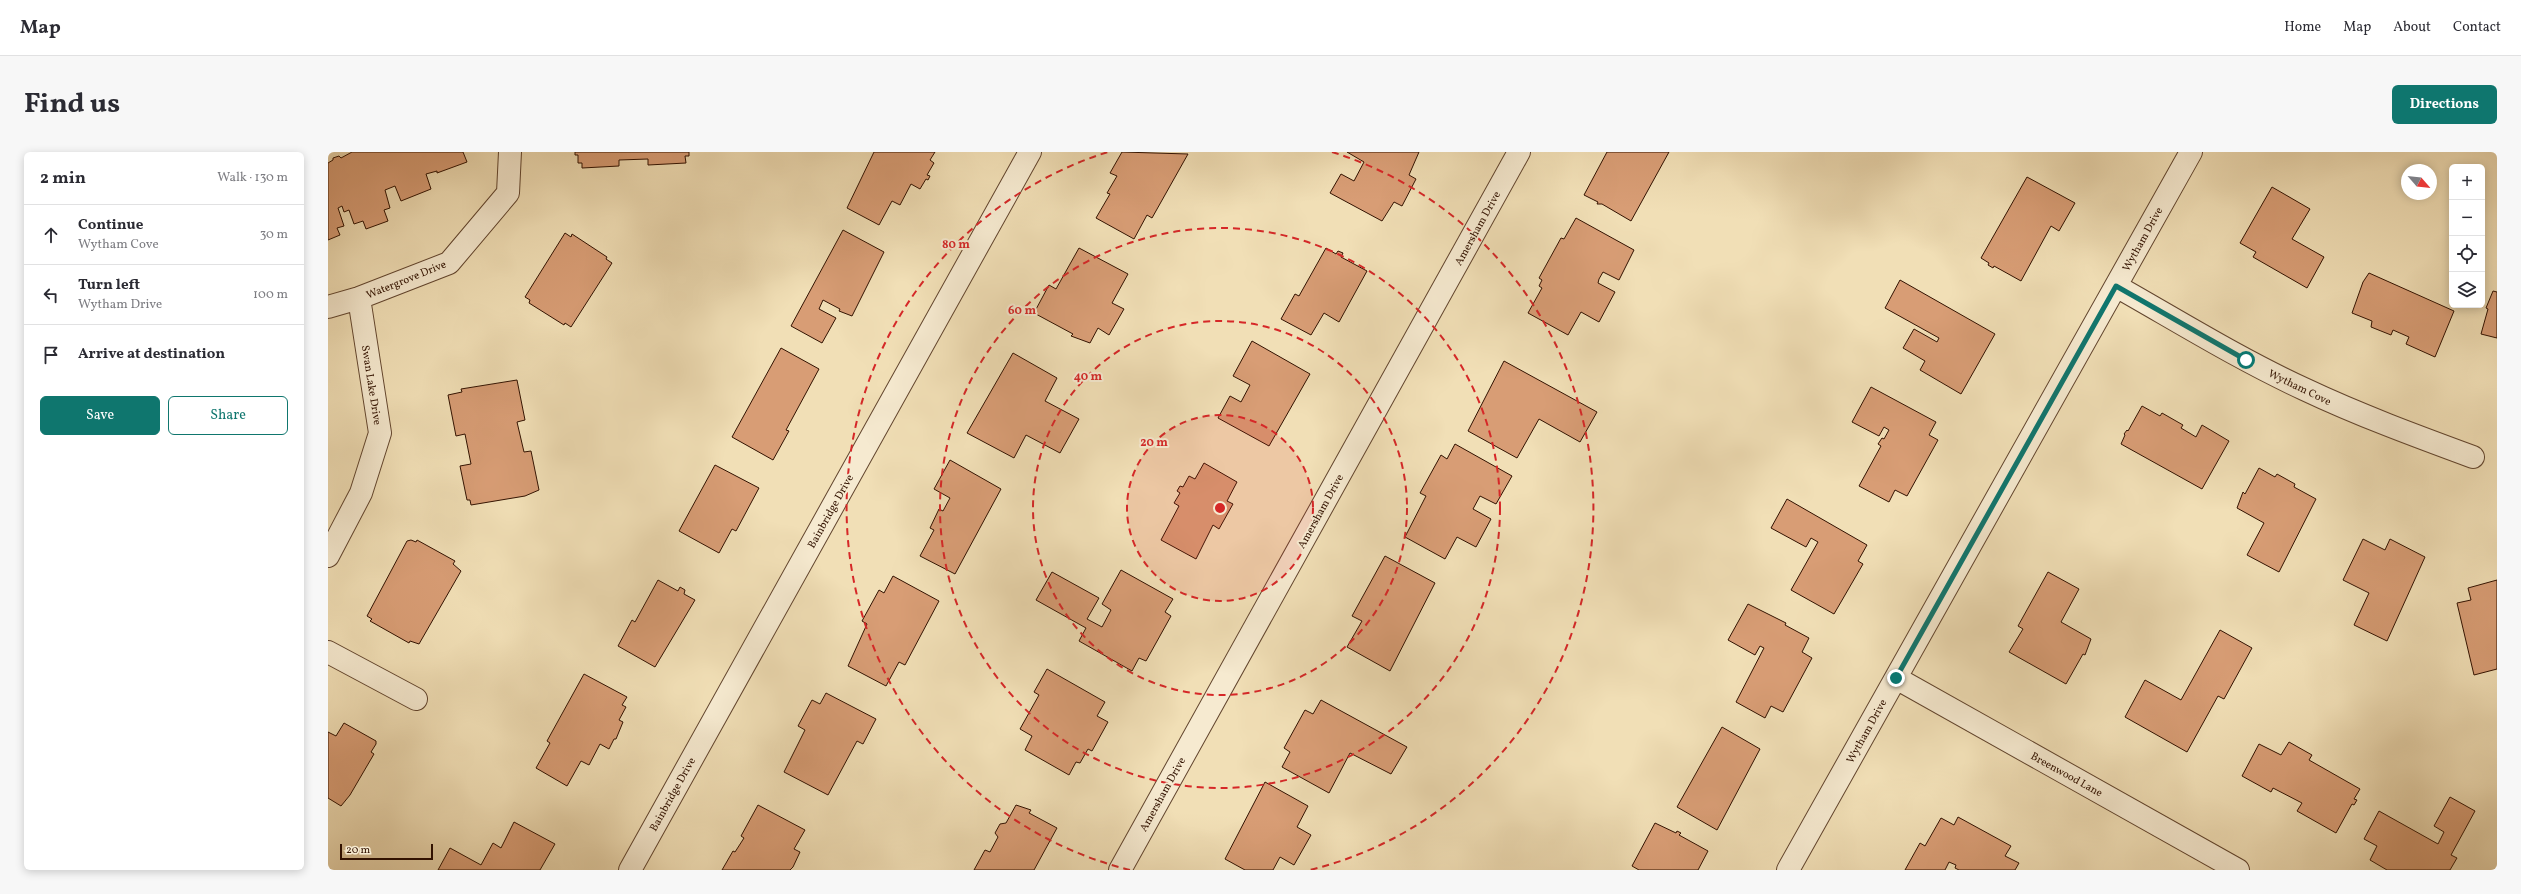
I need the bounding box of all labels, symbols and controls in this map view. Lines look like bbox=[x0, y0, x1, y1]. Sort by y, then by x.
text: Map bbox=[20, 15, 61, 41]
text: Home bbox=[2284, 18, 2321, 37]
text: Map bbox=[2343, 18, 2371, 37]
text: About bbox=[2393, 18, 2431, 37]
text: Contact bbox=[2453, 18, 2501, 37]
text: Find us bbox=[24, 85, 120, 124]
button: Directions bbox=[2392, 85, 2497, 124]
north arrow bbox=[2401, 164, 2437, 200]
map controls bbox=[2449, 164, 2485, 308]
button: + bbox=[2449, 164, 2485, 200]
text: 2 min bbox=[40, 167, 86, 190]
text: Walk · 130 m bbox=[217, 169, 288, 187]
street label: Amersham Drive bbox=[1452, 189, 1505, 269]
button: − bbox=[2449, 200, 2485, 236]
street label: Wytham Drive bbox=[2119, 205, 2167, 275]
text: Continue bbox=[78, 215, 143, 236]
icon: ahead bbox=[40, 224, 62, 246]
text: 30 m bbox=[260, 226, 288, 244]
text: Wytham Cove bbox=[78, 236, 159, 254]
button: locate bbox=[2449, 236, 2485, 272]
text: 80 m bbox=[942, 237, 970, 253]
street label: Watergrove Drive bbox=[364, 257, 449, 303]
button: layers bbox=[2449, 272, 2485, 308]
text: Turn left bbox=[78, 275, 140, 296]
icon: left bbox=[40, 284, 62, 306]
text: 100 m bbox=[253, 286, 288, 304]
text: Wytham Drive bbox=[78, 296, 162, 314]
text: 60 m bbox=[1008, 303, 1036, 319]
icon: arrive bbox=[40, 344, 62, 366]
text: Arrive at destination bbox=[78, 344, 225, 365]
street label: Swan Lake Drive bbox=[357, 344, 384, 426]
route start bbox=[2237, 351, 2255, 369]
street label: Wytham Cove bbox=[2265, 367, 2333, 410]
text: 40 m bbox=[1074, 369, 1103, 385]
button: Save bbox=[40, 396, 160, 435]
button: Share bbox=[168, 396, 288, 435]
text: 20 m bbox=[1140, 435, 1168, 451]
street label: Bainbridge Drive bbox=[805, 472, 858, 551]
street label: Amersham Drive bbox=[1295, 472, 1348, 552]
centre of rings bbox=[1213, 501, 1227, 515]
route end bbox=[1887, 669, 1905, 687]
street label: Wytham Drive bbox=[1843, 697, 1891, 767]
street label: Breenwood Lane bbox=[2028, 749, 2105, 801]
street label: Bainbridge Drive bbox=[647, 755, 700, 834]
street label: Amersham Drive bbox=[1137, 755, 1190, 835]
scale bar bbox=[340, 842, 433, 861]
text: 20 m bbox=[346, 843, 370, 858]

